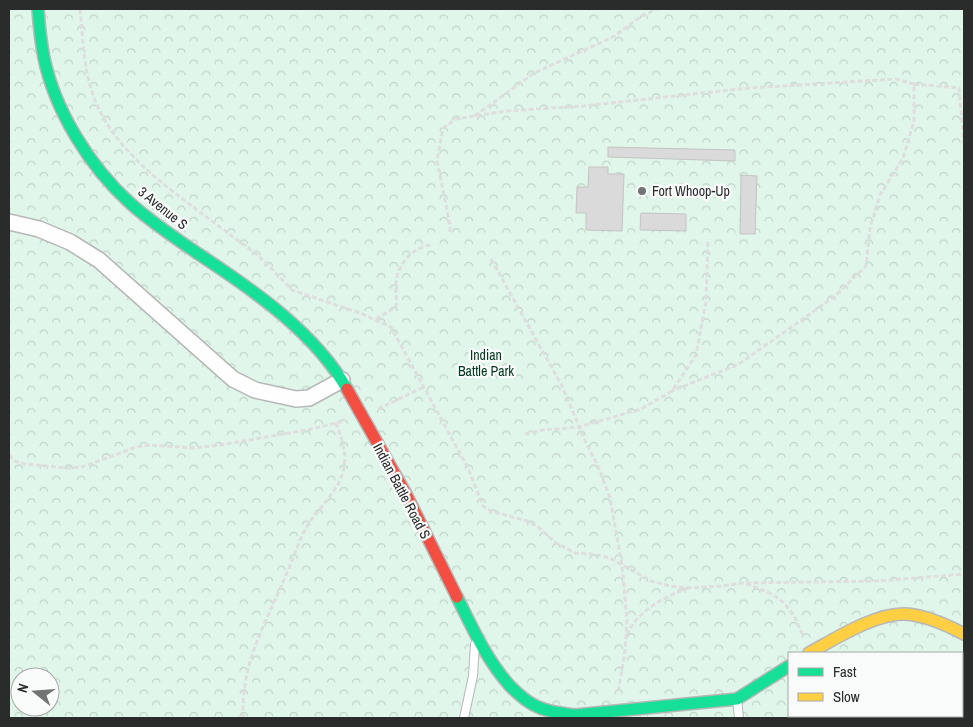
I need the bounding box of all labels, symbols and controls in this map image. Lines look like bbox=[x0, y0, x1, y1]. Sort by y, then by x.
place label: Fort Whoop-Up bbox=[652, 182, 730, 200]
street label: 3 Avenue S bbox=[135, 183, 192, 234]
marker: Fort Whoop-Up bbox=[636, 185, 648, 197]
park label: Indian Battle Park bbox=[458, 346, 514, 380]
street label: Indian Battle Road S bbox=[369, 440, 435, 542]
legend bbox=[788, 652, 963, 717]
text: Fast bbox=[833, 661, 857, 682]
north arrow bbox=[10, 667, 60, 717]
text: N bbox=[13, 682, 32, 695]
text: Slow bbox=[833, 686, 860, 707]

